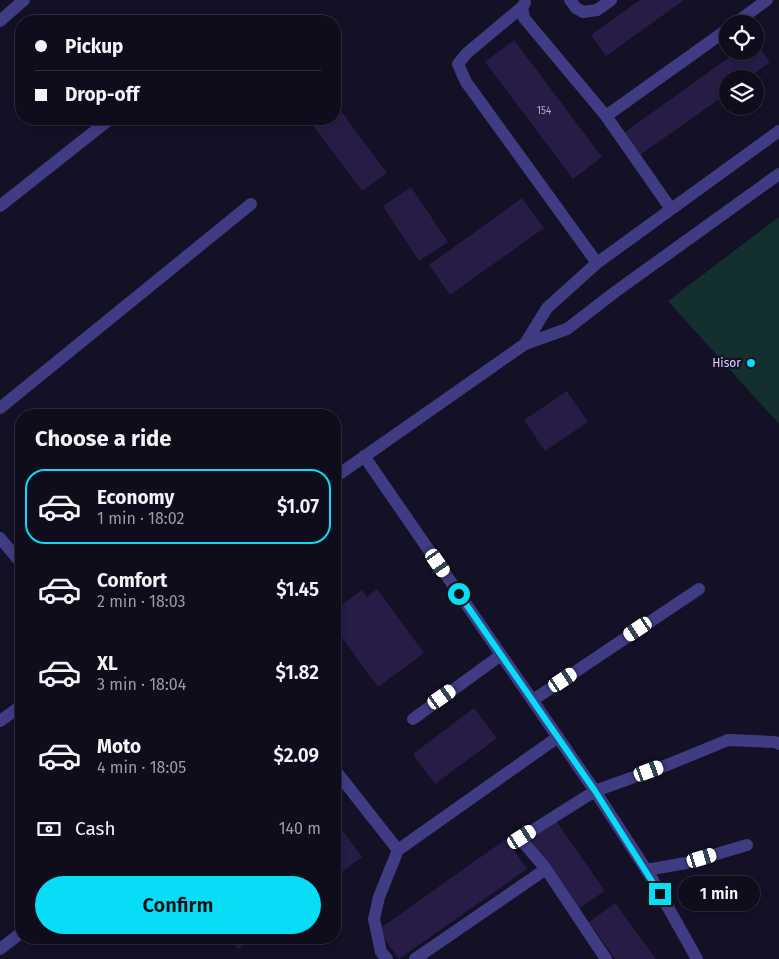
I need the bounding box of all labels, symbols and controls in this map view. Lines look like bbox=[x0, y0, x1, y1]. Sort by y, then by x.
map controls bbox=[719, 15, 764, 115]
button: locate bbox=[719, 15, 764, 60]
text: Pickup bbox=[65, 35, 123, 58]
button: layers bbox=[719, 70, 764, 115]
text: Drop-off bbox=[65, 83, 139, 106]
house number: 154 bbox=[537, 105, 552, 117]
place label: Hisor bbox=[712, 356, 741, 370]
marker: Hisor bbox=[745, 357, 757, 369]
text: Choose a ride bbox=[35, 425, 171, 452]
icon: car bbox=[37, 484, 82, 529]
text: Economy bbox=[97, 486, 174, 509]
text: $1.07 bbox=[277, 495, 319, 518]
text: 1 min · 18:02 bbox=[97, 509, 184, 528]
car bbox=[423, 546, 452, 580]
icon: car bbox=[37, 567, 82, 612]
text: Comfort bbox=[97, 569, 167, 592]
text: $1.45 bbox=[276, 578, 319, 601]
route start bbox=[448, 583, 470, 605]
text: 2 min · 18:03 bbox=[97, 592, 185, 611]
car bbox=[621, 614, 654, 644]
icon: car bbox=[37, 650, 82, 695]
text: XL bbox=[97, 652, 118, 675]
text: $1.82 bbox=[276, 661, 319, 684]
car bbox=[546, 665, 579, 695]
text: 3 min · 18:04 bbox=[97, 675, 186, 694]
car bbox=[425, 682, 458, 712]
icon: car bbox=[37, 733, 82, 778]
text: Moto bbox=[97, 735, 141, 758]
text: $2.09 bbox=[273, 744, 319, 767]
text: 4 min · 18:05 bbox=[97, 758, 186, 777]
car bbox=[632, 759, 665, 783]
icon: cash bbox=[35, 815, 63, 843]
text: Cash bbox=[75, 817, 116, 840]
text: 140 m bbox=[279, 819, 321, 838]
car bbox=[505, 823, 538, 851]
car bbox=[685, 846, 718, 870]
button: Confirm bbox=[35, 876, 321, 934]
callout: 1 min bbox=[678, 876, 760, 912]
route end bbox=[649, 883, 671, 905]
text: 1 min bbox=[700, 884, 738, 903]

